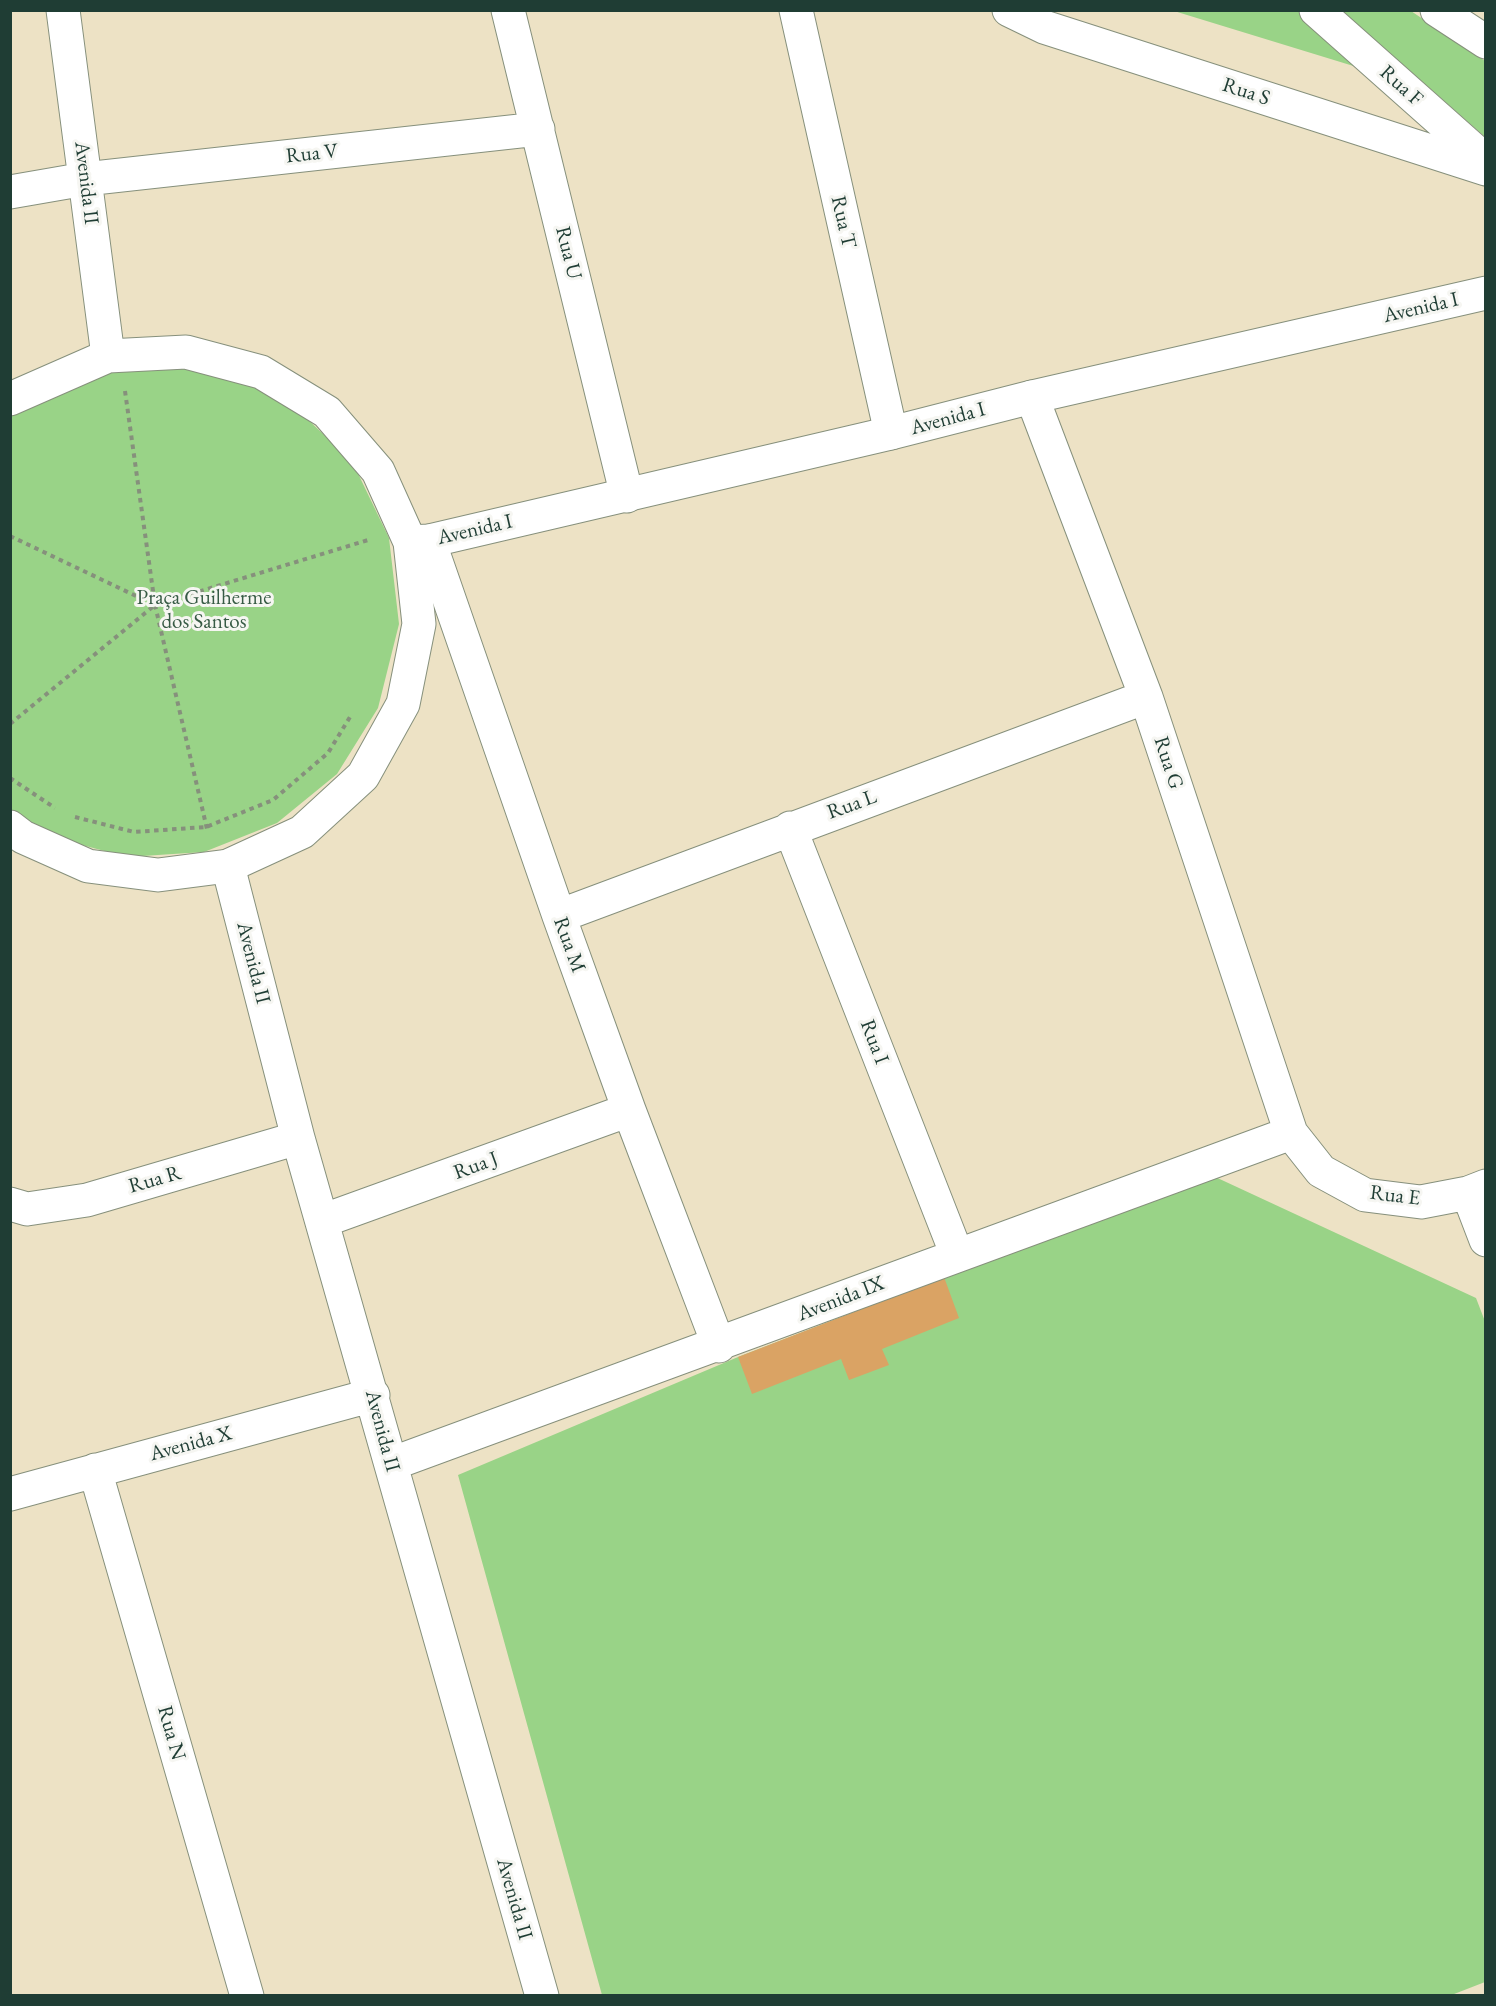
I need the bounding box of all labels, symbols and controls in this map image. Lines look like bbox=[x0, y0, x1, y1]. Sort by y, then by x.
street label: Rua F bbox=[1374, 60, 1428, 112]
street label: Rua S bbox=[1219, 73, 1273, 111]
street label: Rua V bbox=[284, 139, 340, 169]
street label: Avenida II bbox=[68, 140, 104, 226]
street label: Rua T bbox=[825, 193, 861, 251]
street label: Rua U bbox=[549, 224, 587, 282]
street label: Avenida I bbox=[1381, 287, 1461, 329]
street label: Avenida I bbox=[908, 397, 988, 441]
street label: Avenida I bbox=[435, 509, 515, 551]
park label: Praça Guilherme dos Santos bbox=[137, 585, 271, 635]
street label: Rua G bbox=[1148, 733, 1188, 793]
street label: Rua L bbox=[824, 784, 880, 826]
street label: Rua M bbox=[547, 914, 591, 976]
street label: Avenida II bbox=[231, 919, 275, 1007]
street label: Rua I bbox=[854, 1016, 894, 1068]
street label: Rua J bbox=[450, 1146, 502, 1186]
street label: Rua R bbox=[126, 1161, 184, 1199]
street label: Rua E bbox=[1368, 1180, 1422, 1212]
street label: Avenida IX bbox=[794, 1271, 888, 1327]
street label: Avenida II bbox=[359, 1387, 405, 1475]
street label: Avenida X bbox=[147, 1421, 235, 1467]
street label: Rua N bbox=[151, 1703, 191, 1763]
street label: Avenida II bbox=[490, 1855, 538, 1943]

